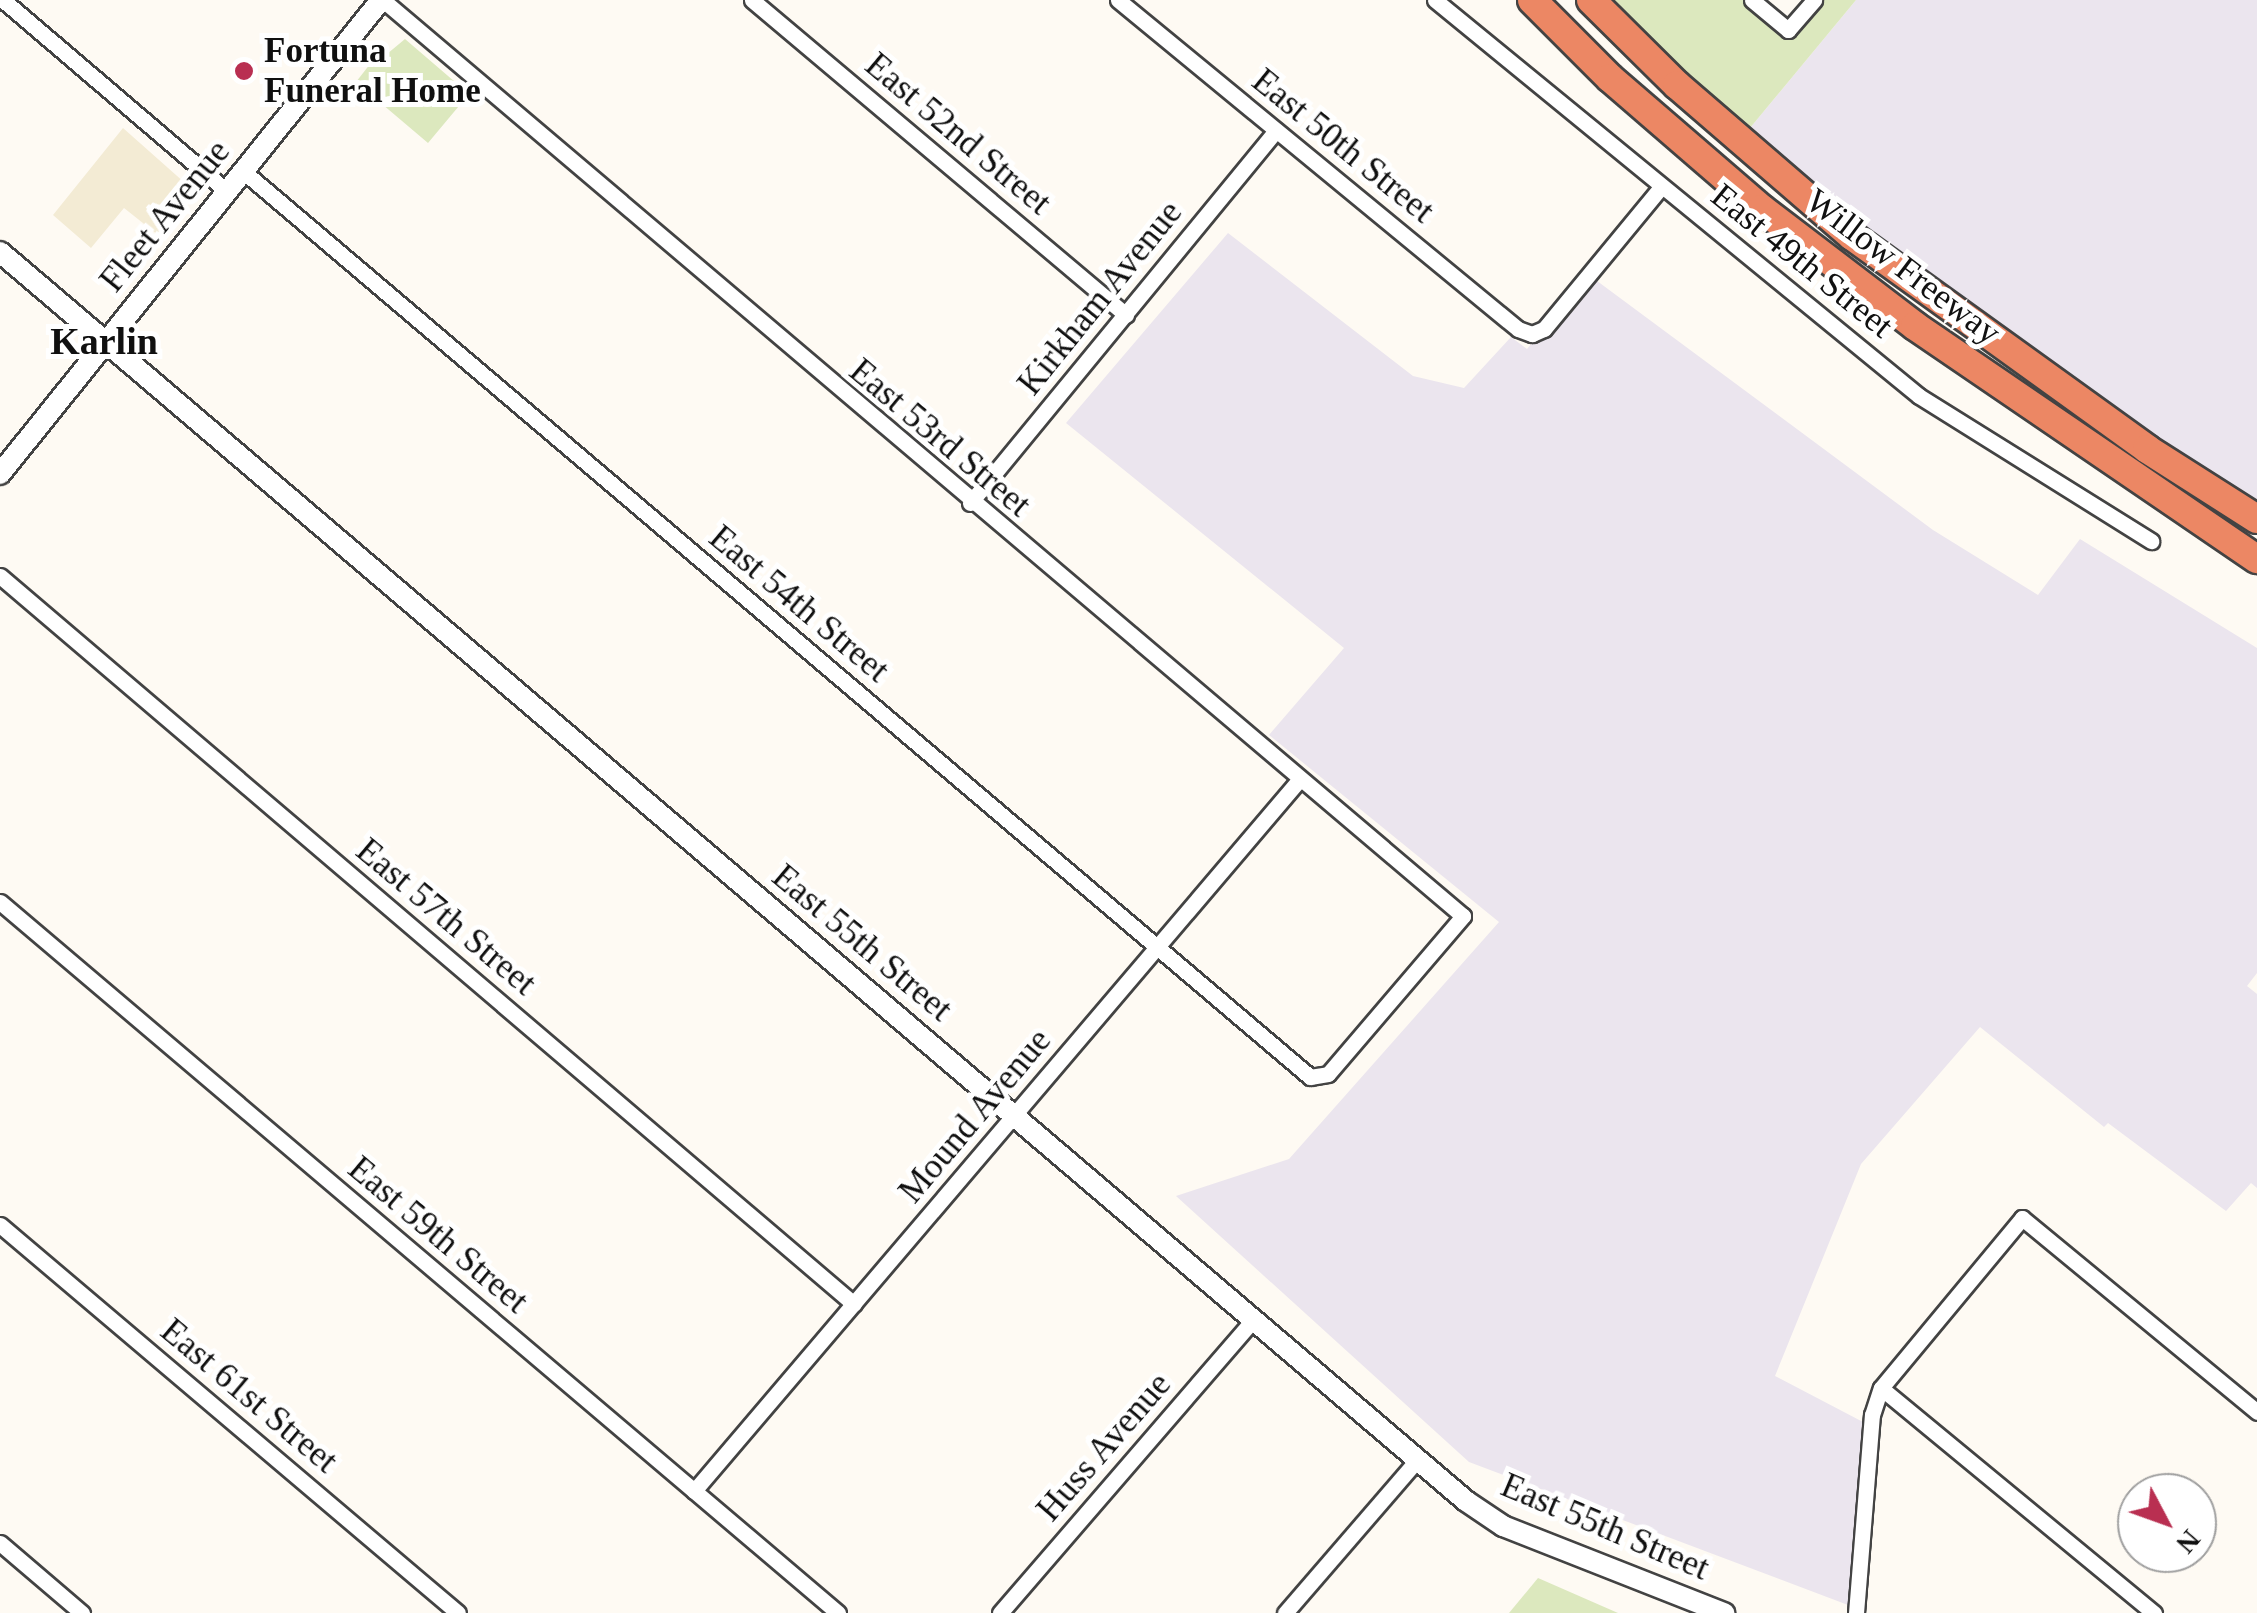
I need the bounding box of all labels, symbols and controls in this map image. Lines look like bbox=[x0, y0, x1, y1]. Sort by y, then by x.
place label: Fortuna Funeral Home bbox=[264, 30, 481, 112]
street label: East 52nd Street bbox=[857, 44, 1059, 224]
marker: Fortuna Funeral Home bbox=[233, 60, 255, 82]
street label: East 50th Street bbox=[1244, 60, 1442, 232]
street label: Fleet Avenue bbox=[90, 131, 240, 301]
street label: East 49th Street bbox=[1703, 175, 1901, 347]
street label: Willow Freeway bbox=[1797, 180, 2009, 354]
street label: Kirkham Avenue bbox=[1008, 192, 1192, 404]
district label: Karlin bbox=[50, 319, 158, 365]
street label: East 53rd Street bbox=[841, 350, 1039, 526]
street label: East 54th Street bbox=[701, 517, 897, 691]
street label: East 57th Street bbox=[348, 830, 544, 1004]
street label: East 55th Street bbox=[764, 856, 960, 1030]
street label: Mound Avenue bbox=[889, 1020, 1061, 1212]
street label: East 59th Street bbox=[340, 1148, 536, 1322]
street label: East 61st Street bbox=[152, 1310, 346, 1482]
street label: Huss Avenue bbox=[1027, 1363, 1181, 1531]
street label: East 55th Street bbox=[1495, 1464, 1715, 1590]
north arrow bbox=[2117, 1473, 2217, 1573]
text: N bbox=[2170, 1524, 2207, 1559]

